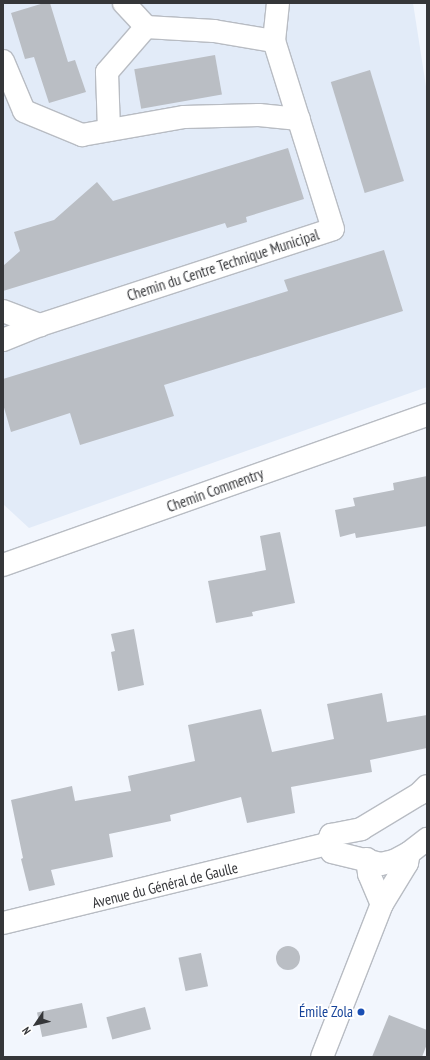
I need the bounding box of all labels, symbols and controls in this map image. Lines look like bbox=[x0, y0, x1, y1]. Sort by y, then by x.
street label: Chemin du Centre Technique Municipal bbox=[124, 225, 322, 305]
street label: Chemin Commentry bbox=[164, 464, 266, 516]
street label: Avenue du Général de Gaulle bbox=[90, 858, 240, 912]
place label: Émile Zola bbox=[299, 1003, 353, 1021]
north arrow bbox=[16, 1004, 56, 1044]
marker: Émile Zola bbox=[356, 1007, 366, 1017]
text: N bbox=[19, 1024, 34, 1037]

